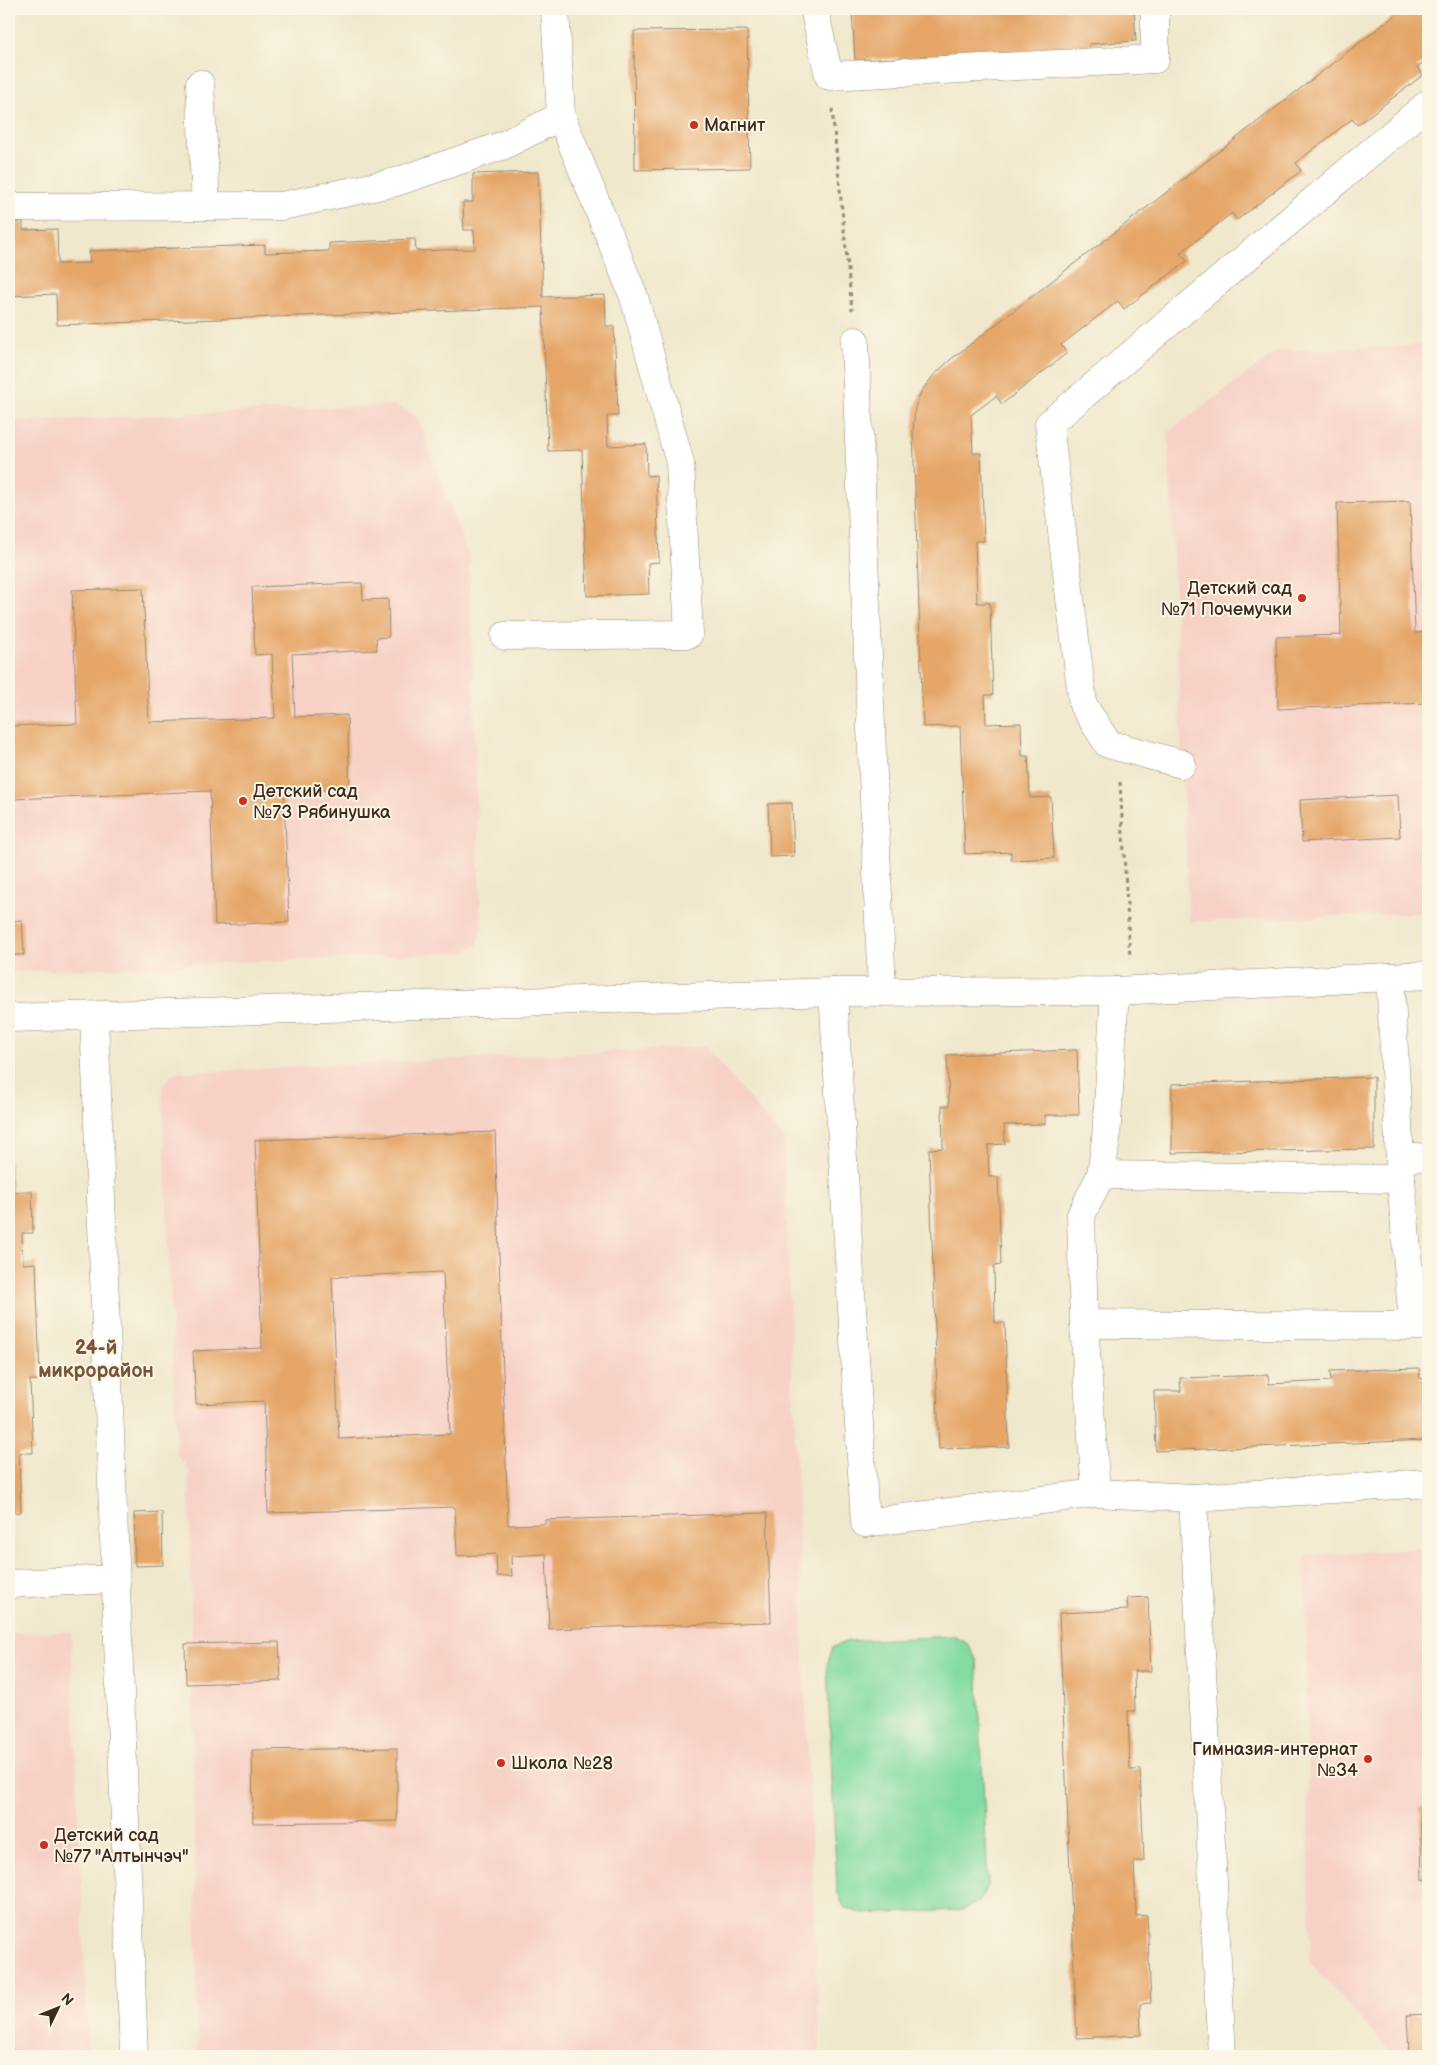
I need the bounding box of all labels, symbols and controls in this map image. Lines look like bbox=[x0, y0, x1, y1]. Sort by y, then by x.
place label: Магнит bbox=[704, 115, 766, 136]
marker: Магнит bbox=[688, 119, 700, 131]
place label: Детский сад №71 Почемучки bbox=[1161, 578, 1292, 620]
marker: Детский сад №71 Почемучки bbox=[1296, 592, 1308, 604]
place label: Детский сад №73 Рябинушка bbox=[253, 781, 391, 823]
marker: Детский сад №73 Рябинушка bbox=[237, 795, 249, 807]
district label: 24-й микрорайон bbox=[38, 1336, 154, 1383]
place label: Гимназия-интернат №34 bbox=[1192, 1739, 1359, 1781]
place label: Школа №28 bbox=[511, 1753, 613, 1774]
marker: Гимназия-интернат №34 bbox=[1362, 1753, 1374, 1765]
marker: Школа №28 bbox=[495, 1757, 507, 1769]
place label: Детский сад №77 "Алтынчэч" bbox=[54, 1825, 189, 1867]
marker: Детский сад №77 "Алтынчэч" bbox=[38, 1839, 50, 1851]
north arrow bbox=[32, 1982, 82, 2032]
text: N bbox=[57, 1990, 77, 2009]

